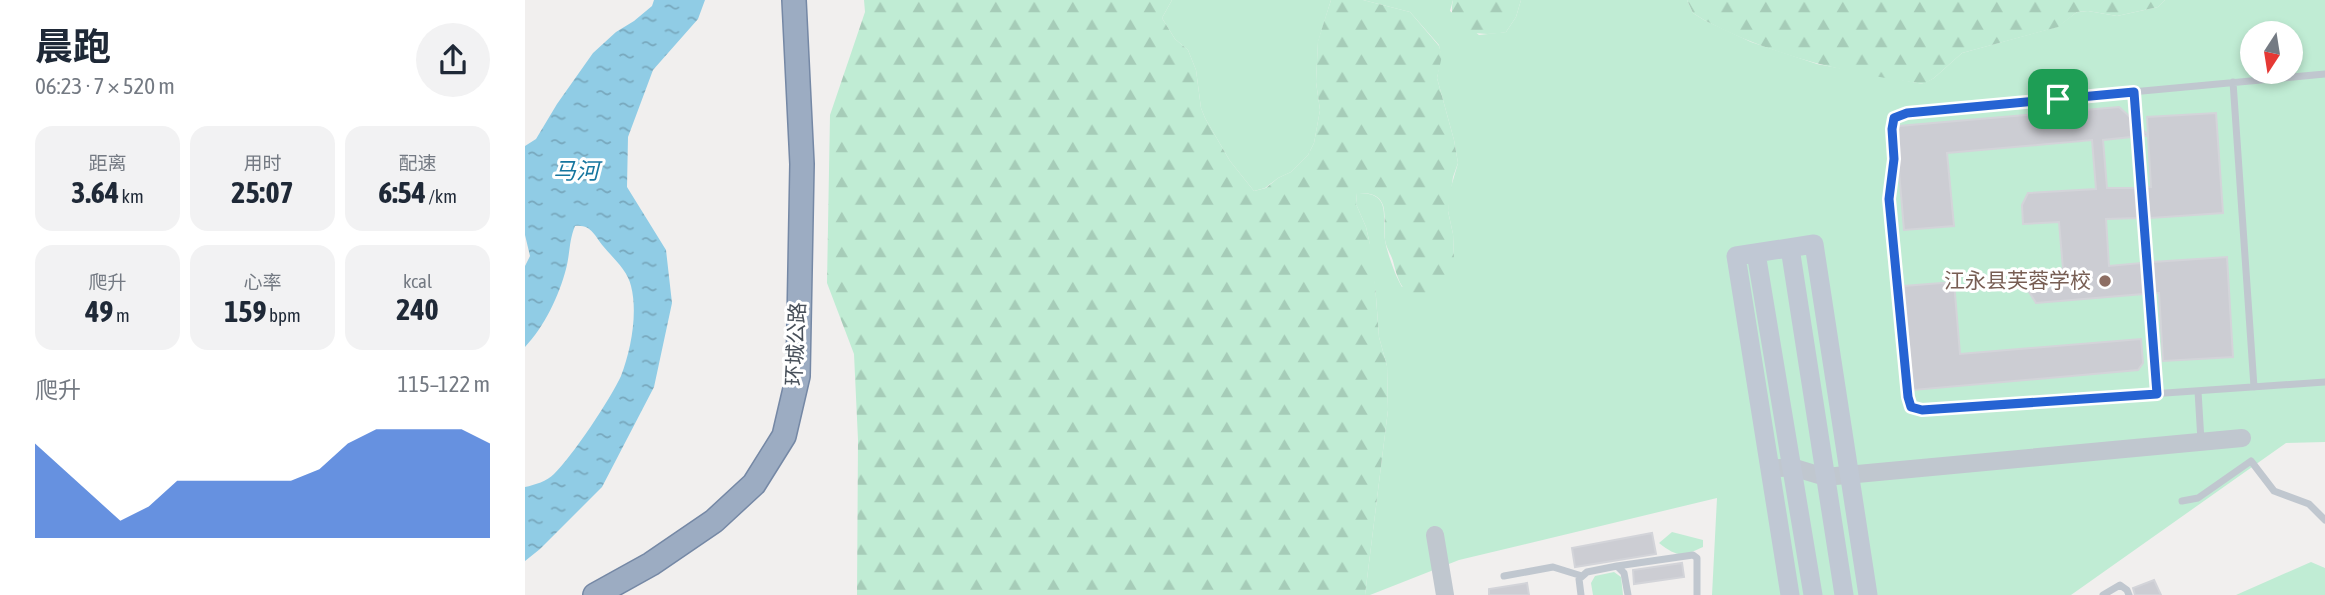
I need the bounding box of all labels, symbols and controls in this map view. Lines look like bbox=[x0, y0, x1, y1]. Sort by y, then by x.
north arrow bbox=[2240, 21, 2303, 84]
map controls bbox=[2240, 21, 2303, 84]
button: share bbox=[416, 23, 490, 97]
text: 晨跑 bbox=[35, 25, 111, 68]
pin bbox=[2028, 69, 2088, 129]
text: 06:23 · 7 × 520 m bbox=[35, 73, 175, 99]
icon: arrive bbox=[2039, 80, 2077, 118]
text: 距离 bbox=[88, 152, 127, 174]
text: 用时 bbox=[243, 152, 282, 174]
text: 配速 bbox=[398, 152, 437, 174]
water label: 马河 bbox=[553, 158, 603, 184]
text: 3.64 bbox=[71, 175, 119, 209]
text: 25:07 bbox=[231, 175, 294, 209]
text: 6:54 bbox=[378, 175, 426, 209]
text: km bbox=[119, 185, 144, 207]
text: /km bbox=[426, 185, 457, 207]
place label: 江永县芙蓉学校 bbox=[1944, 268, 2091, 292]
text: kcal bbox=[403, 270, 432, 292]
text: 爬升 bbox=[88, 271, 127, 293]
text: 心率 bbox=[243, 271, 282, 293]
marker: 江永县芙蓉学校 bbox=[2097, 273, 2113, 289]
text: 240 bbox=[396, 292, 439, 326]
text: 49 bbox=[85, 294, 113, 328]
text: 159 bbox=[224, 294, 267, 328]
street label: 环城公路 bbox=[781, 301, 809, 387]
text: m bbox=[113, 304, 130, 326]
text: bpm bbox=[267, 304, 301, 326]
text: 115–122 m bbox=[397, 371, 490, 397]
text: 爬升 bbox=[35, 377, 81, 403]

